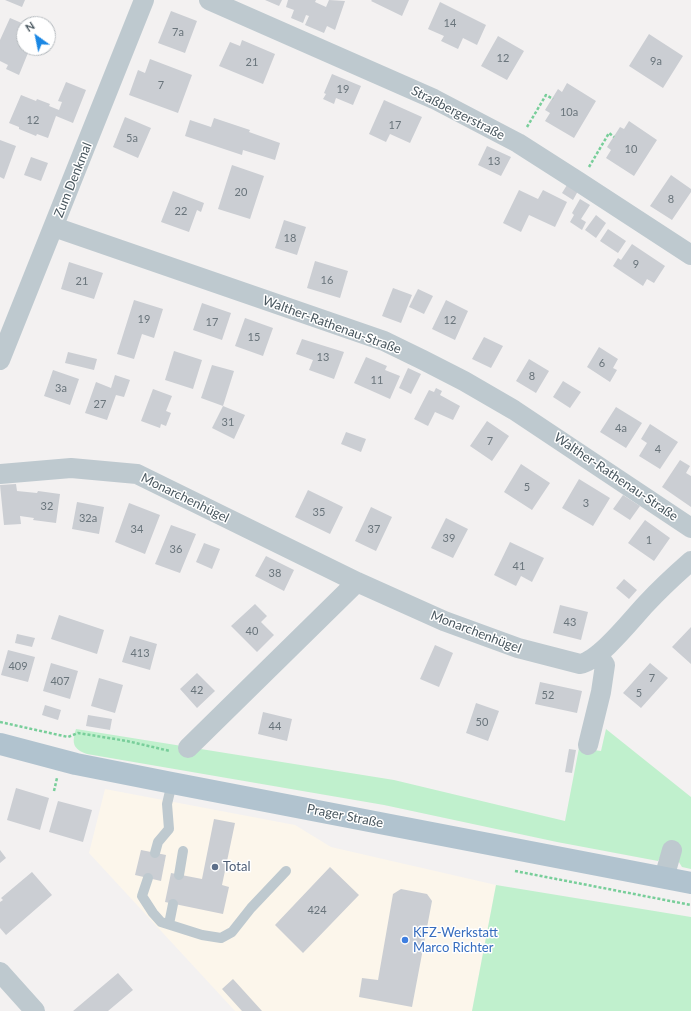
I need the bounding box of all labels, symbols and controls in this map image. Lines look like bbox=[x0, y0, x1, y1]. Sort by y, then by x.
north arrow bbox=[16, 16, 56, 56]
house number: 14 bbox=[444, 16, 456, 30]
text: N bbox=[23, 19, 37, 34]
house number: 7a bbox=[172, 25, 184, 39]
house number: 12 bbox=[497, 51, 509, 65]
house number: 9a bbox=[650, 54, 662, 68]
house number: 21 bbox=[246, 55, 258, 69]
house number: 7 bbox=[158, 78, 164, 92]
house number: 19 bbox=[337, 82, 349, 96]
street label: Straßbergerstraße bbox=[409, 83, 507, 143]
house number: 10a bbox=[560, 105, 578, 119]
house number: 12 bbox=[27, 113, 39, 127]
house number: 17 bbox=[389, 118, 401, 132]
house number: 5a bbox=[126, 131, 138, 145]
street label: Zum Denkmal bbox=[51, 140, 95, 220]
house number: 10 bbox=[625, 142, 637, 156]
house number: 13 bbox=[488, 154, 500, 168]
house number: 20 bbox=[235, 185, 247, 199]
house number: 8 bbox=[668, 192, 674, 206]
house number: 22 bbox=[175, 204, 187, 218]
house number: 18 bbox=[284, 231, 296, 245]
house number: 9 bbox=[633, 257, 639, 271]
house number: 16 bbox=[321, 273, 333, 287]
house number: 21 bbox=[76, 274, 88, 288]
street label: Walther-Rathenau-Straße bbox=[261, 293, 403, 357]
house number: 19 bbox=[138, 312, 150, 326]
house number: 12 bbox=[444, 313, 456, 327]
house number: 17 bbox=[206, 315, 218, 329]
house number: 15 bbox=[248, 330, 260, 344]
house number: 13 bbox=[317, 350, 329, 364]
house number: 6 bbox=[599, 356, 605, 370]
house number: 8 bbox=[529, 369, 535, 383]
house number: 11 bbox=[371, 373, 383, 387]
house number: 3a bbox=[55, 381, 67, 395]
house number: 27 bbox=[94, 397, 106, 411]
house number: 31 bbox=[222, 415, 234, 429]
house number: 4a bbox=[615, 421, 627, 435]
street label: Walther-Rathenau-Straße bbox=[551, 430, 681, 524]
house number: 7 bbox=[487, 434, 493, 448]
house number: 4 bbox=[655, 442, 661, 456]
street label: Monarchenhügel bbox=[138, 470, 232, 526]
house number: 5 bbox=[524, 480, 530, 494]
house number: 3 bbox=[583, 496, 589, 510]
house number: 32 bbox=[41, 499, 53, 513]
house number: 35 bbox=[313, 505, 325, 519]
house number: 32a bbox=[79, 511, 97, 525]
house number: 34 bbox=[131, 522, 143, 536]
house number: 37 bbox=[368, 522, 380, 536]
house number: 39 bbox=[443, 531, 455, 545]
house number: 1 bbox=[646, 533, 652, 547]
house number: 36 bbox=[170, 542, 182, 556]
house number: 41 bbox=[513, 559, 525, 573]
house number: 38 bbox=[269, 566, 281, 580]
street label: Monarchenhügel bbox=[428, 608, 524, 656]
house number: 43 bbox=[564, 615, 576, 629]
house number: 40 bbox=[246, 624, 258, 638]
house number: 413 bbox=[130, 646, 150, 660]
house number: 409 bbox=[8, 659, 28, 673]
house number: 7 bbox=[649, 671, 655, 685]
house number: 407 bbox=[50, 674, 70, 688]
house number: 42 bbox=[191, 683, 203, 697]
house number: 5 bbox=[636, 686, 642, 700]
house number: 52 bbox=[542, 688, 554, 702]
house number: 50 bbox=[476, 715, 488, 729]
house number: 44 bbox=[269, 719, 281, 733]
street label: Prager Straße bbox=[306, 801, 384, 831]
place label: Total bbox=[223, 859, 251, 875]
marker: Total bbox=[210, 862, 220, 872]
house number: 424 bbox=[307, 903, 327, 917]
place label: KFZ-Werkstatt Marco Richter bbox=[413, 925, 498, 956]
marker: KFZ-Werkstatt Marco Richter bbox=[400, 935, 410, 945]

